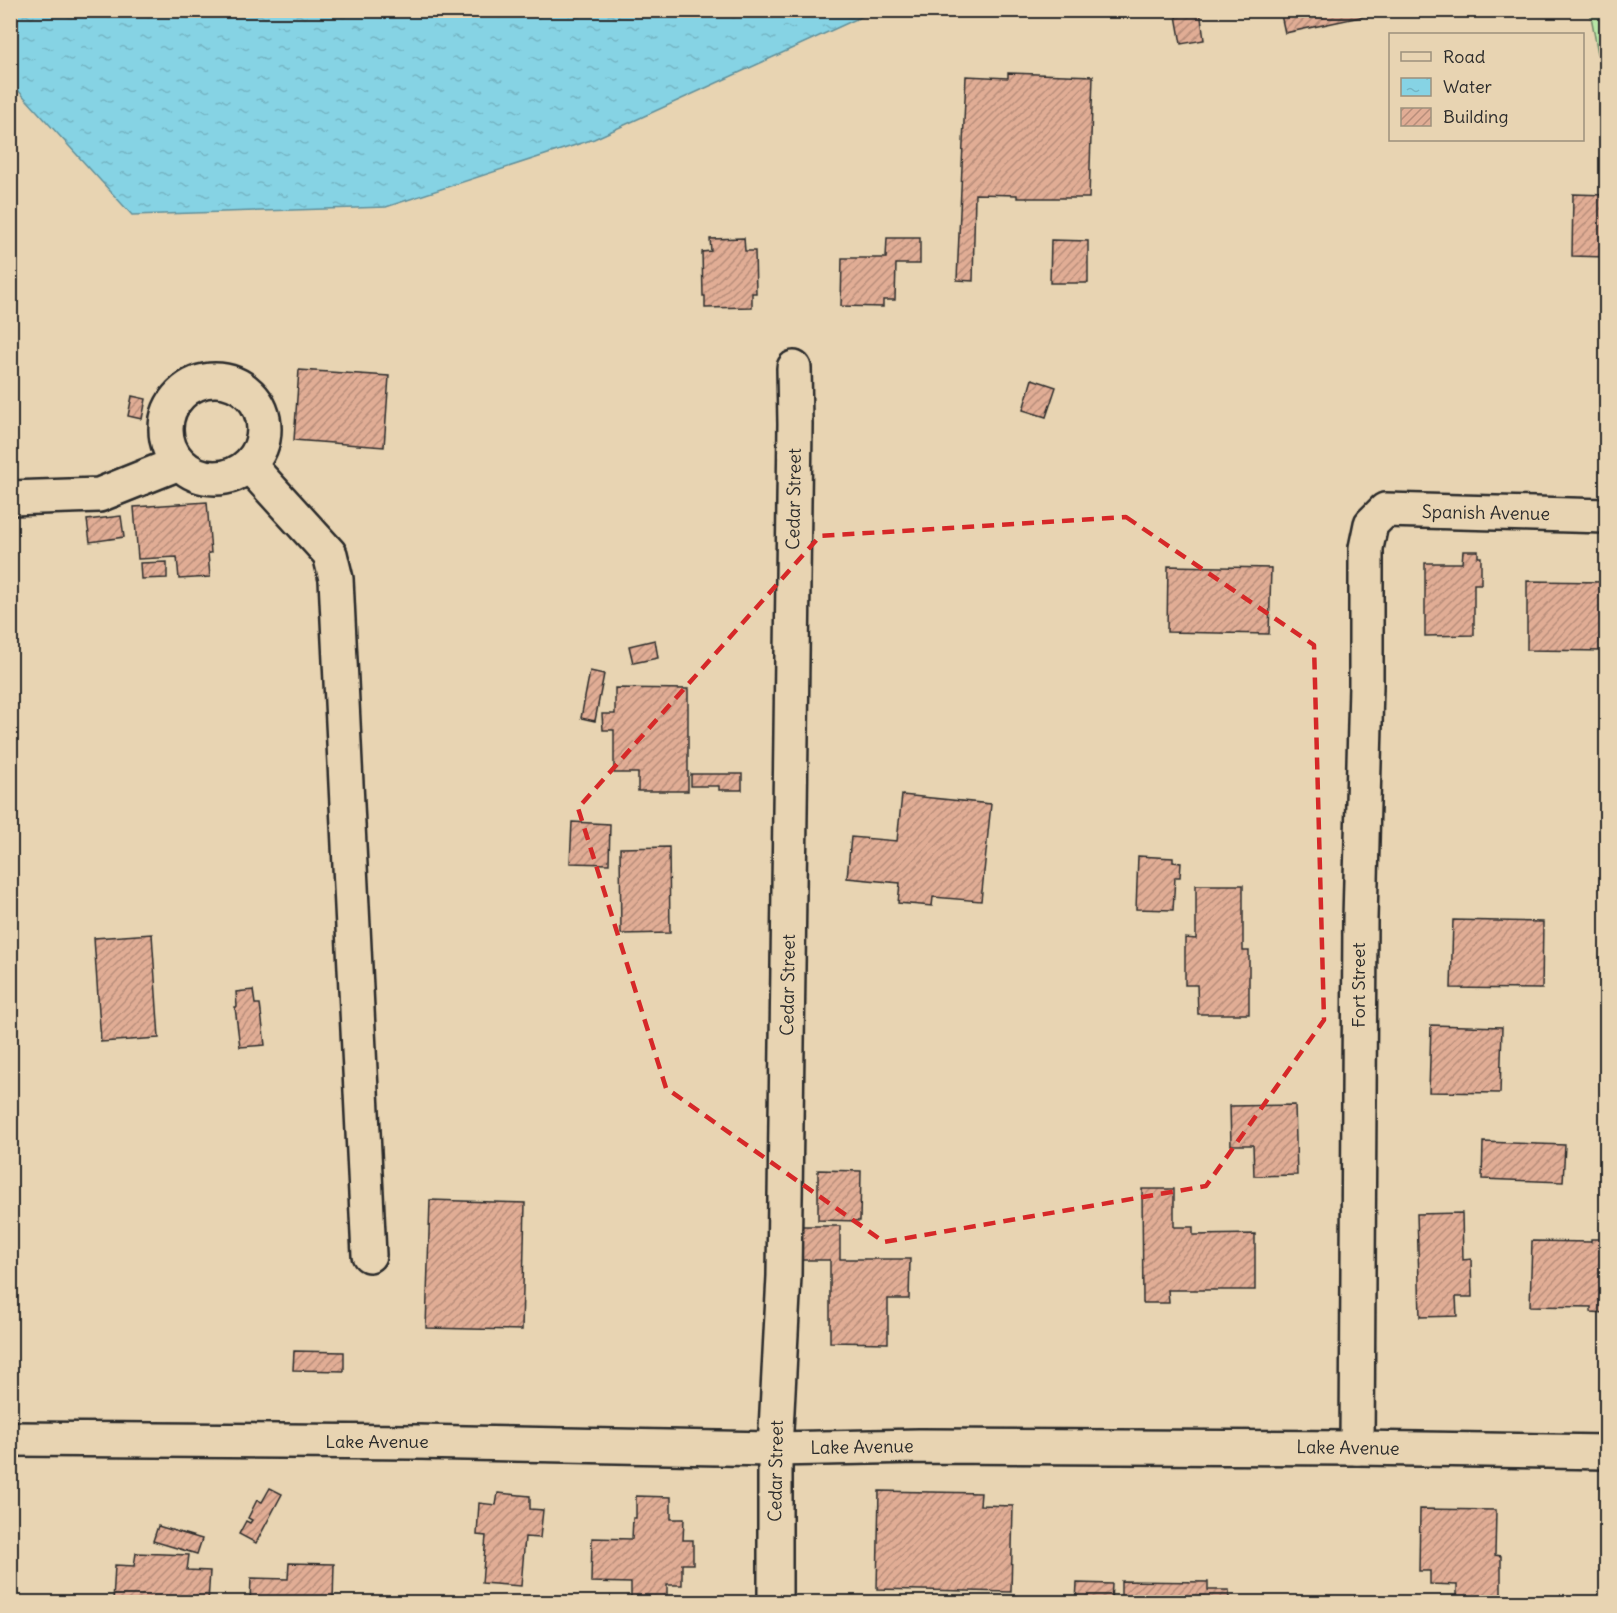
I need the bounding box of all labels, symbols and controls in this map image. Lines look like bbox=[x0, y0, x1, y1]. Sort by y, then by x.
legend bbox=[1389, 33, 1584, 141]
text: Road bbox=[1443, 45, 1486, 68]
text: Water bbox=[1443, 75, 1493, 98]
text: Building bbox=[1443, 105, 1508, 128]
street label: Cedar Street bbox=[781, 448, 806, 550]
street label: Spanish Avenue bbox=[1422, 500, 1550, 525]
street label: Cedar Street bbox=[775, 934, 800, 1036]
street label: Fort Street bbox=[1347, 942, 1370, 1028]
street label: Cedar Street bbox=[763, 1420, 788, 1522]
street label: Lake Avenue bbox=[325, 1430, 429, 1453]
street label: Lake Avenue bbox=[810, 1434, 914, 1459]
street label: Lake Avenue bbox=[1296, 1435, 1400, 1460]

